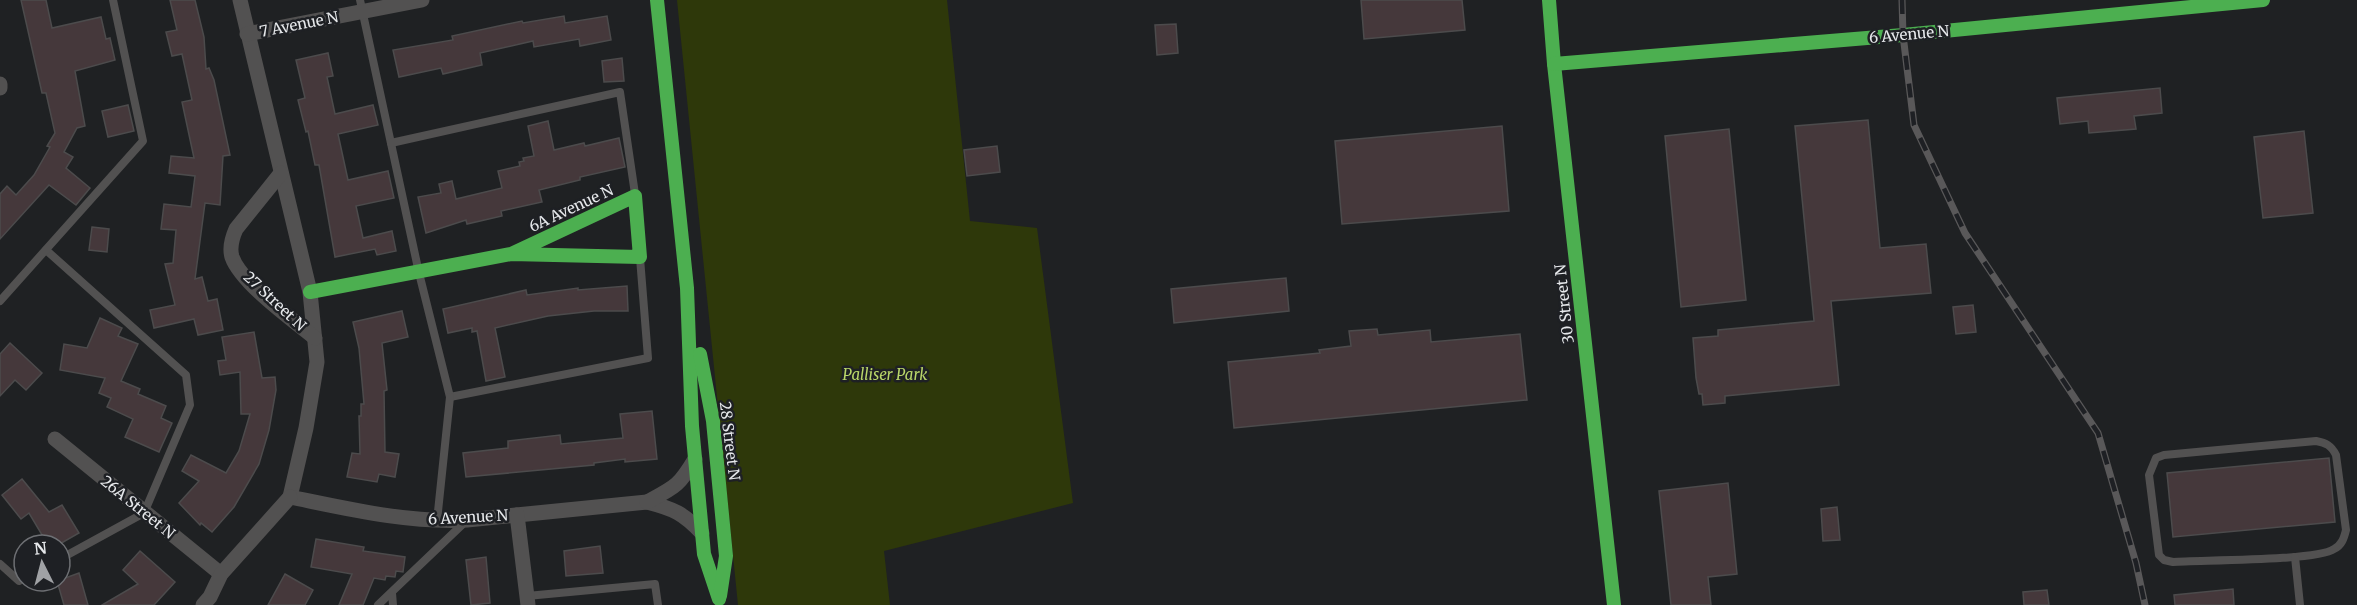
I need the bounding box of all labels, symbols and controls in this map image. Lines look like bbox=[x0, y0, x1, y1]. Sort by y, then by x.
street label: 7 Avenue N bbox=[258, 7, 340, 41]
street label: 6 Avenue N bbox=[1868, 21, 1950, 47]
street label: 6A Avenue N bbox=[526, 180, 617, 236]
street label: 30 Street N bbox=[1550, 263, 1578, 345]
street label: 27 Street N bbox=[240, 267, 311, 335]
park label: Palliser Park bbox=[843, 365, 928, 384]
street label: 28 Street N bbox=[716, 401, 744, 482]
street label: 26A Street N bbox=[97, 471, 179, 543]
street label: 6 Avenue N bbox=[427, 505, 509, 529]
north arrow bbox=[12, 533, 72, 593]
text: N bbox=[33, 537, 48, 559]

